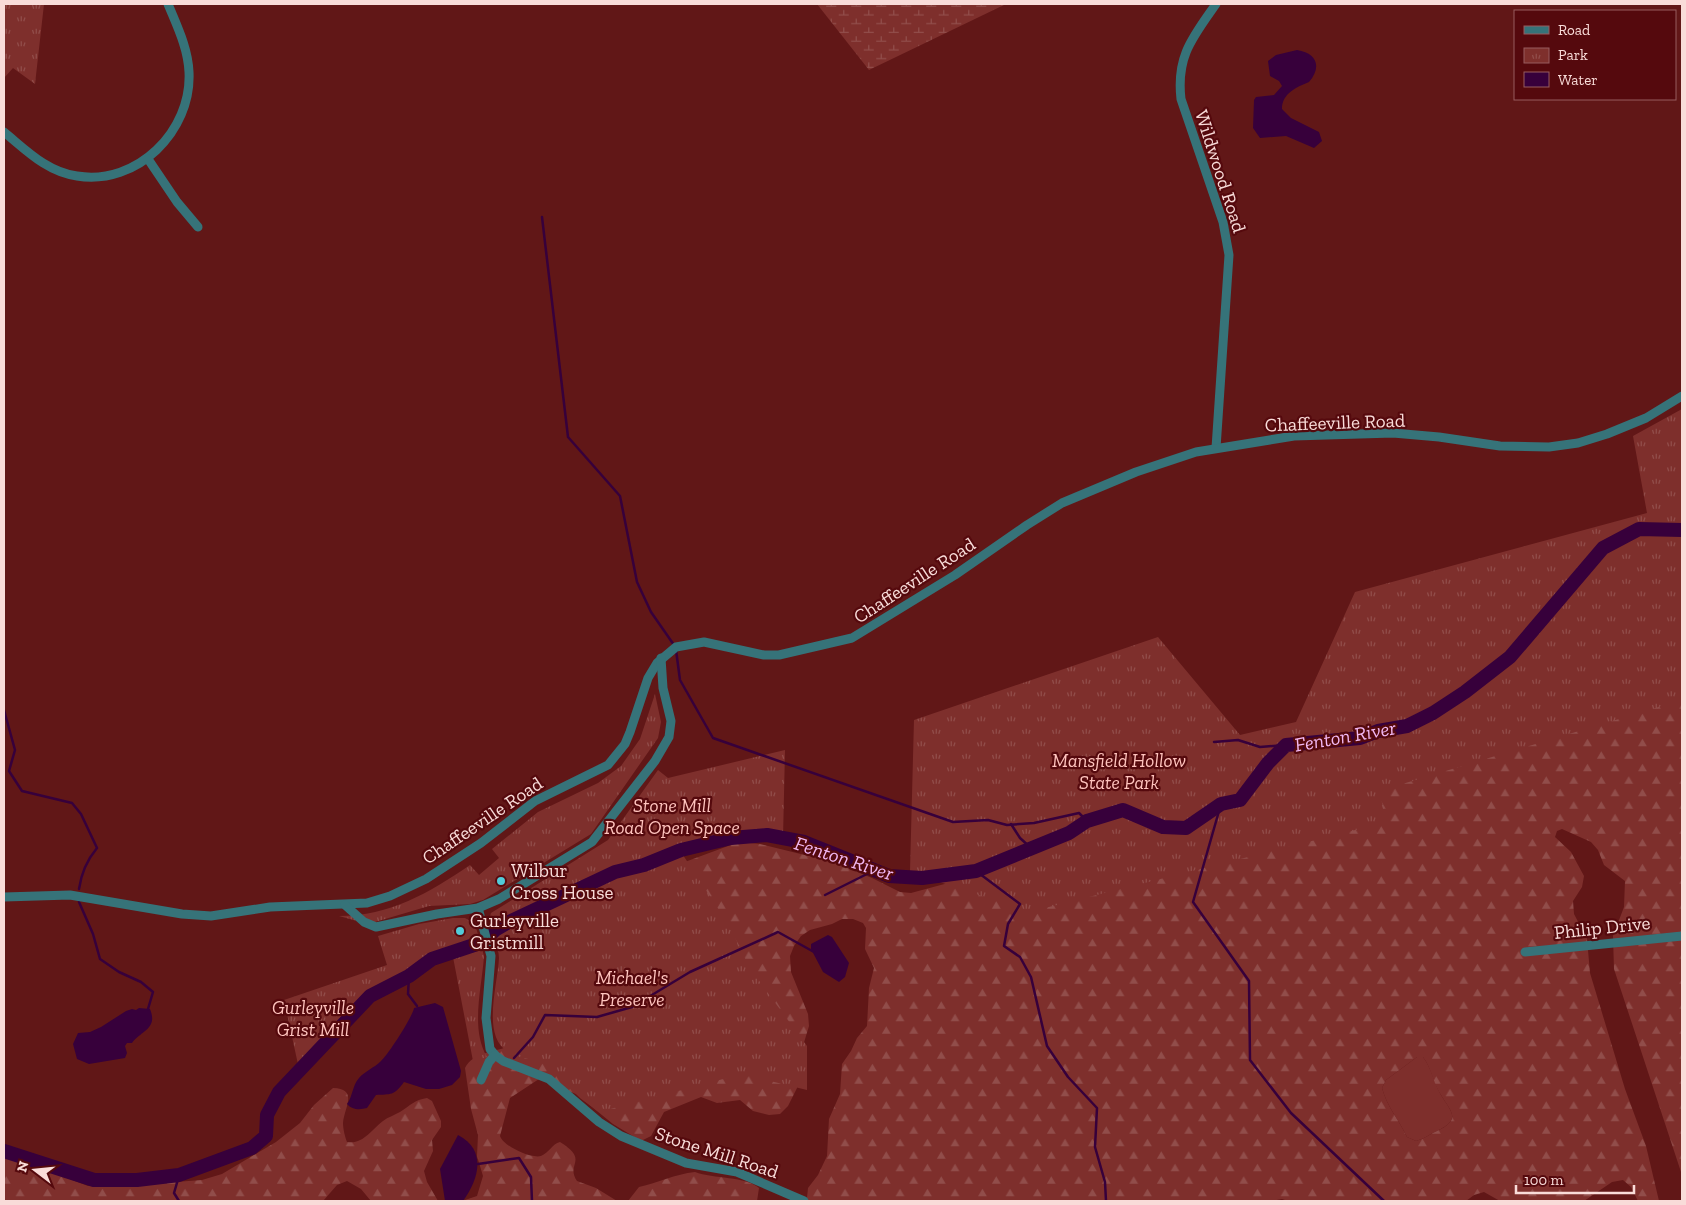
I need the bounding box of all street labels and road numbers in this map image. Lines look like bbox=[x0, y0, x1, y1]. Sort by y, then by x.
street label: Wildwood Road bbox=[1190, 107, 1251, 236]
street label: Chaffeeville Road bbox=[1264, 409, 1406, 436]
street label: Chaffeeville Road bbox=[849, 532, 980, 628]
street label: Chaffeeville Road bbox=[418, 771, 547, 869]
street label: Philip Drive bbox=[1553, 911, 1651, 944]
street label: Stone Mill Road bbox=[652, 1122, 782, 1183]

